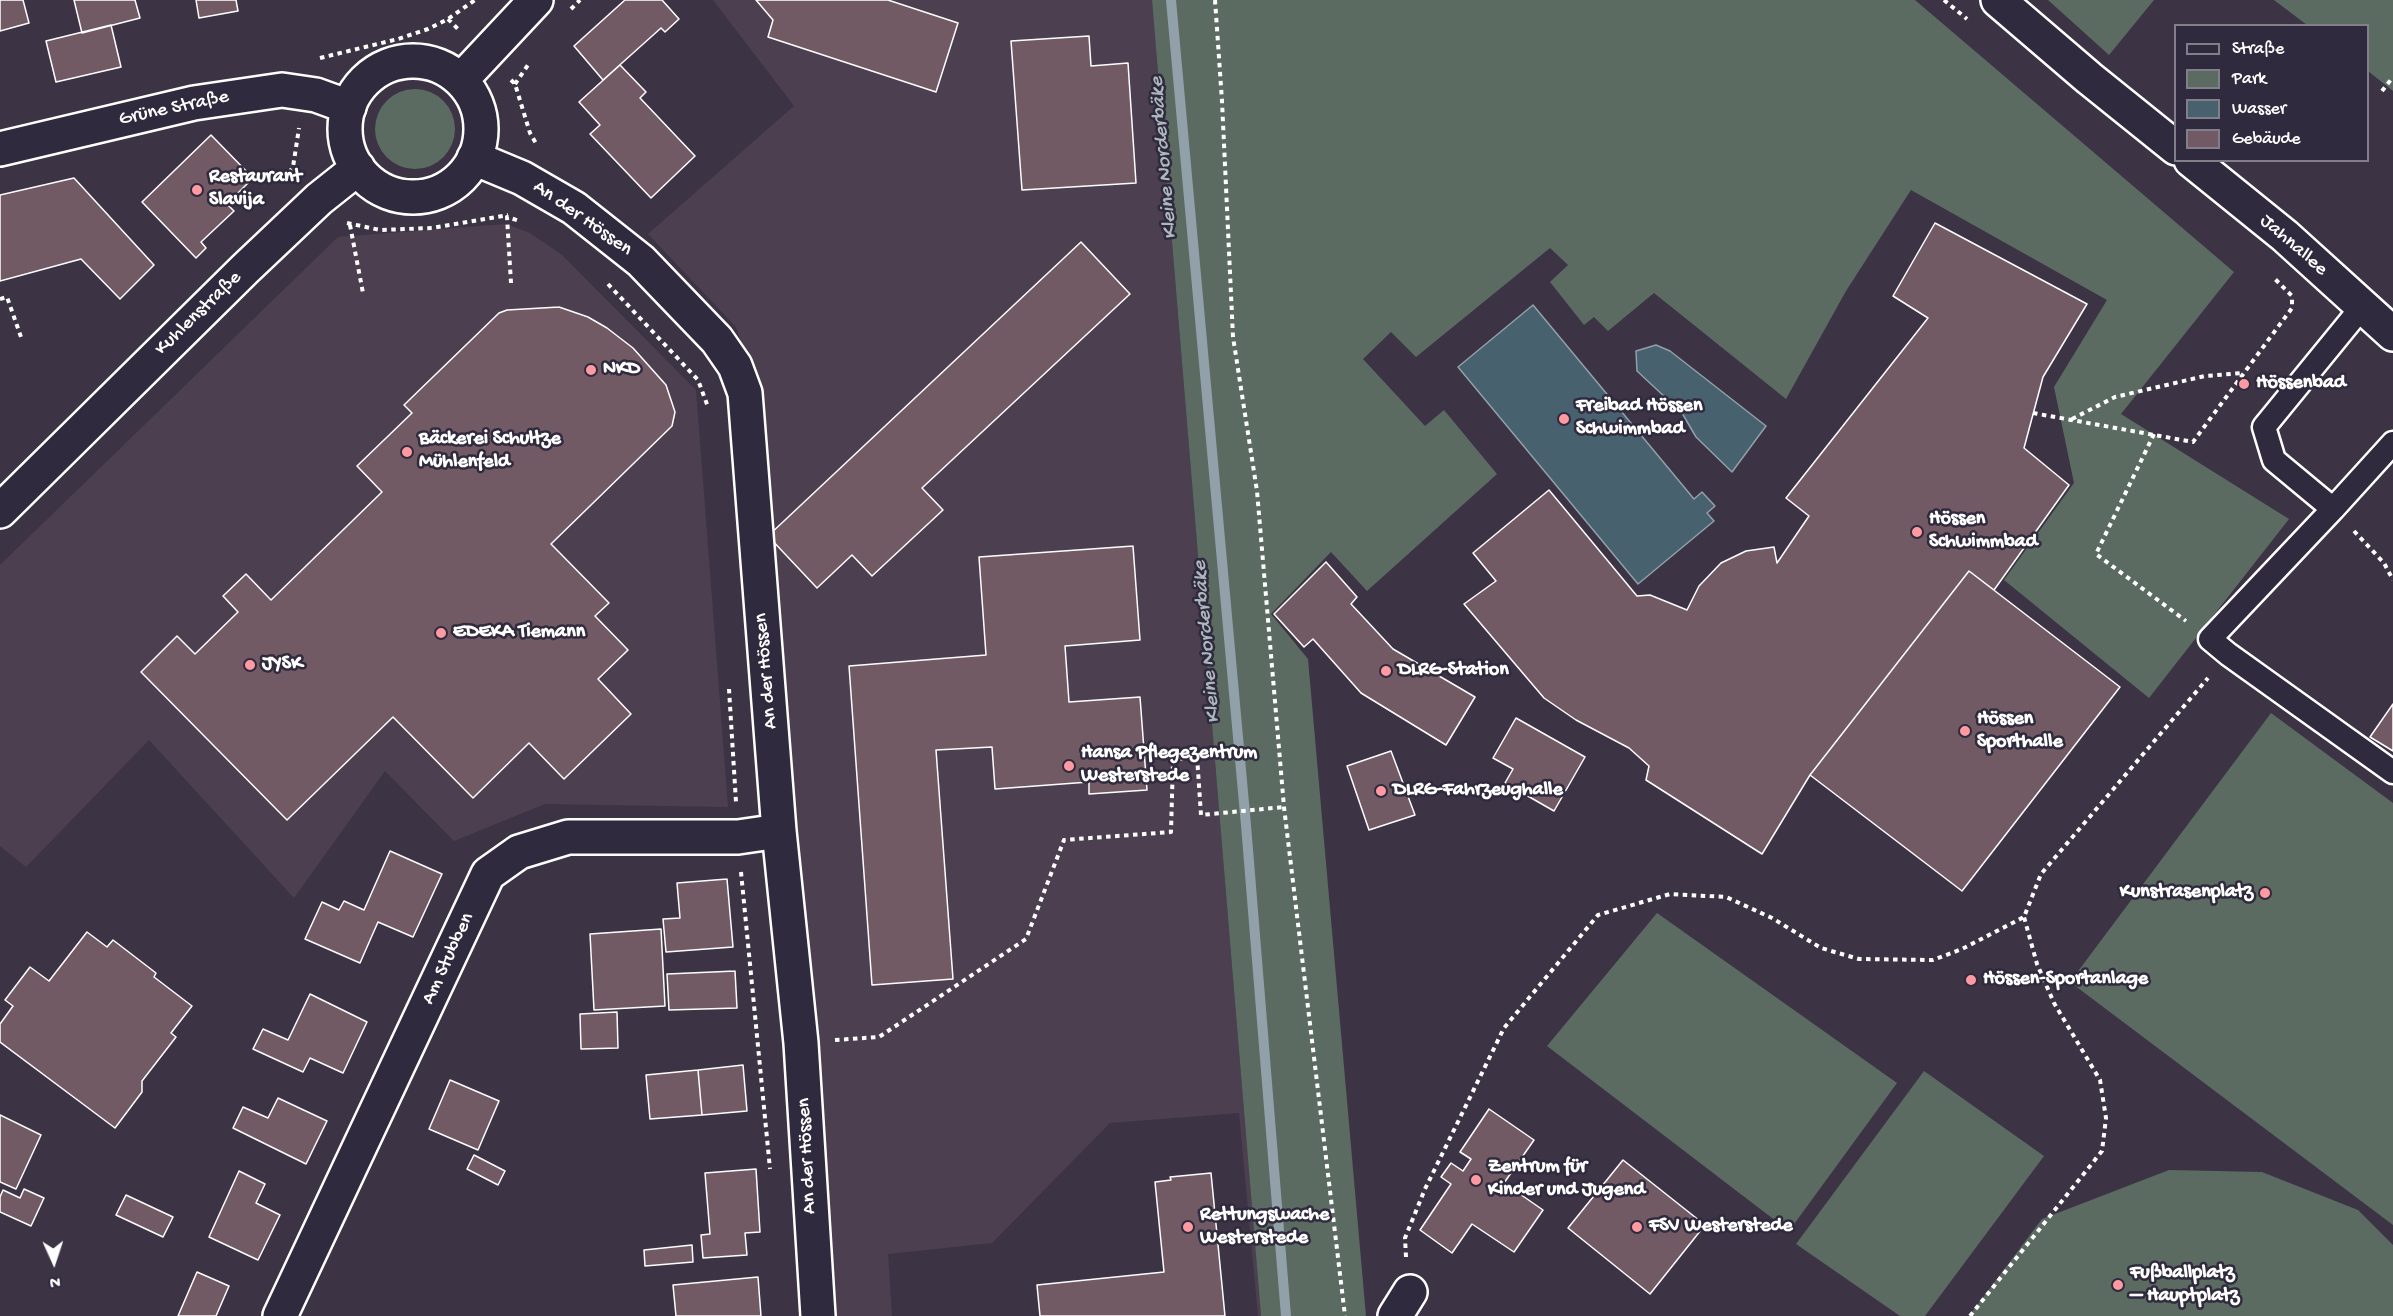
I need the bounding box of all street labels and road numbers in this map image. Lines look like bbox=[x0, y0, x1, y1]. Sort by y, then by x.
street label: Grüne Straße bbox=[117, 86, 231, 132]
street label: An der Hössen bbox=[528, 176, 636, 262]
street label: Jahnallee bbox=[2254, 210, 2332, 282]
street label: Kuhlenstraße bbox=[151, 267, 247, 361]
street label: An der Hössen bbox=[750, 612, 784, 730]
street label: Am Stubben bbox=[417, 909, 481, 1009]
street label: An der Hössen bbox=[793, 1097, 823, 1215]

